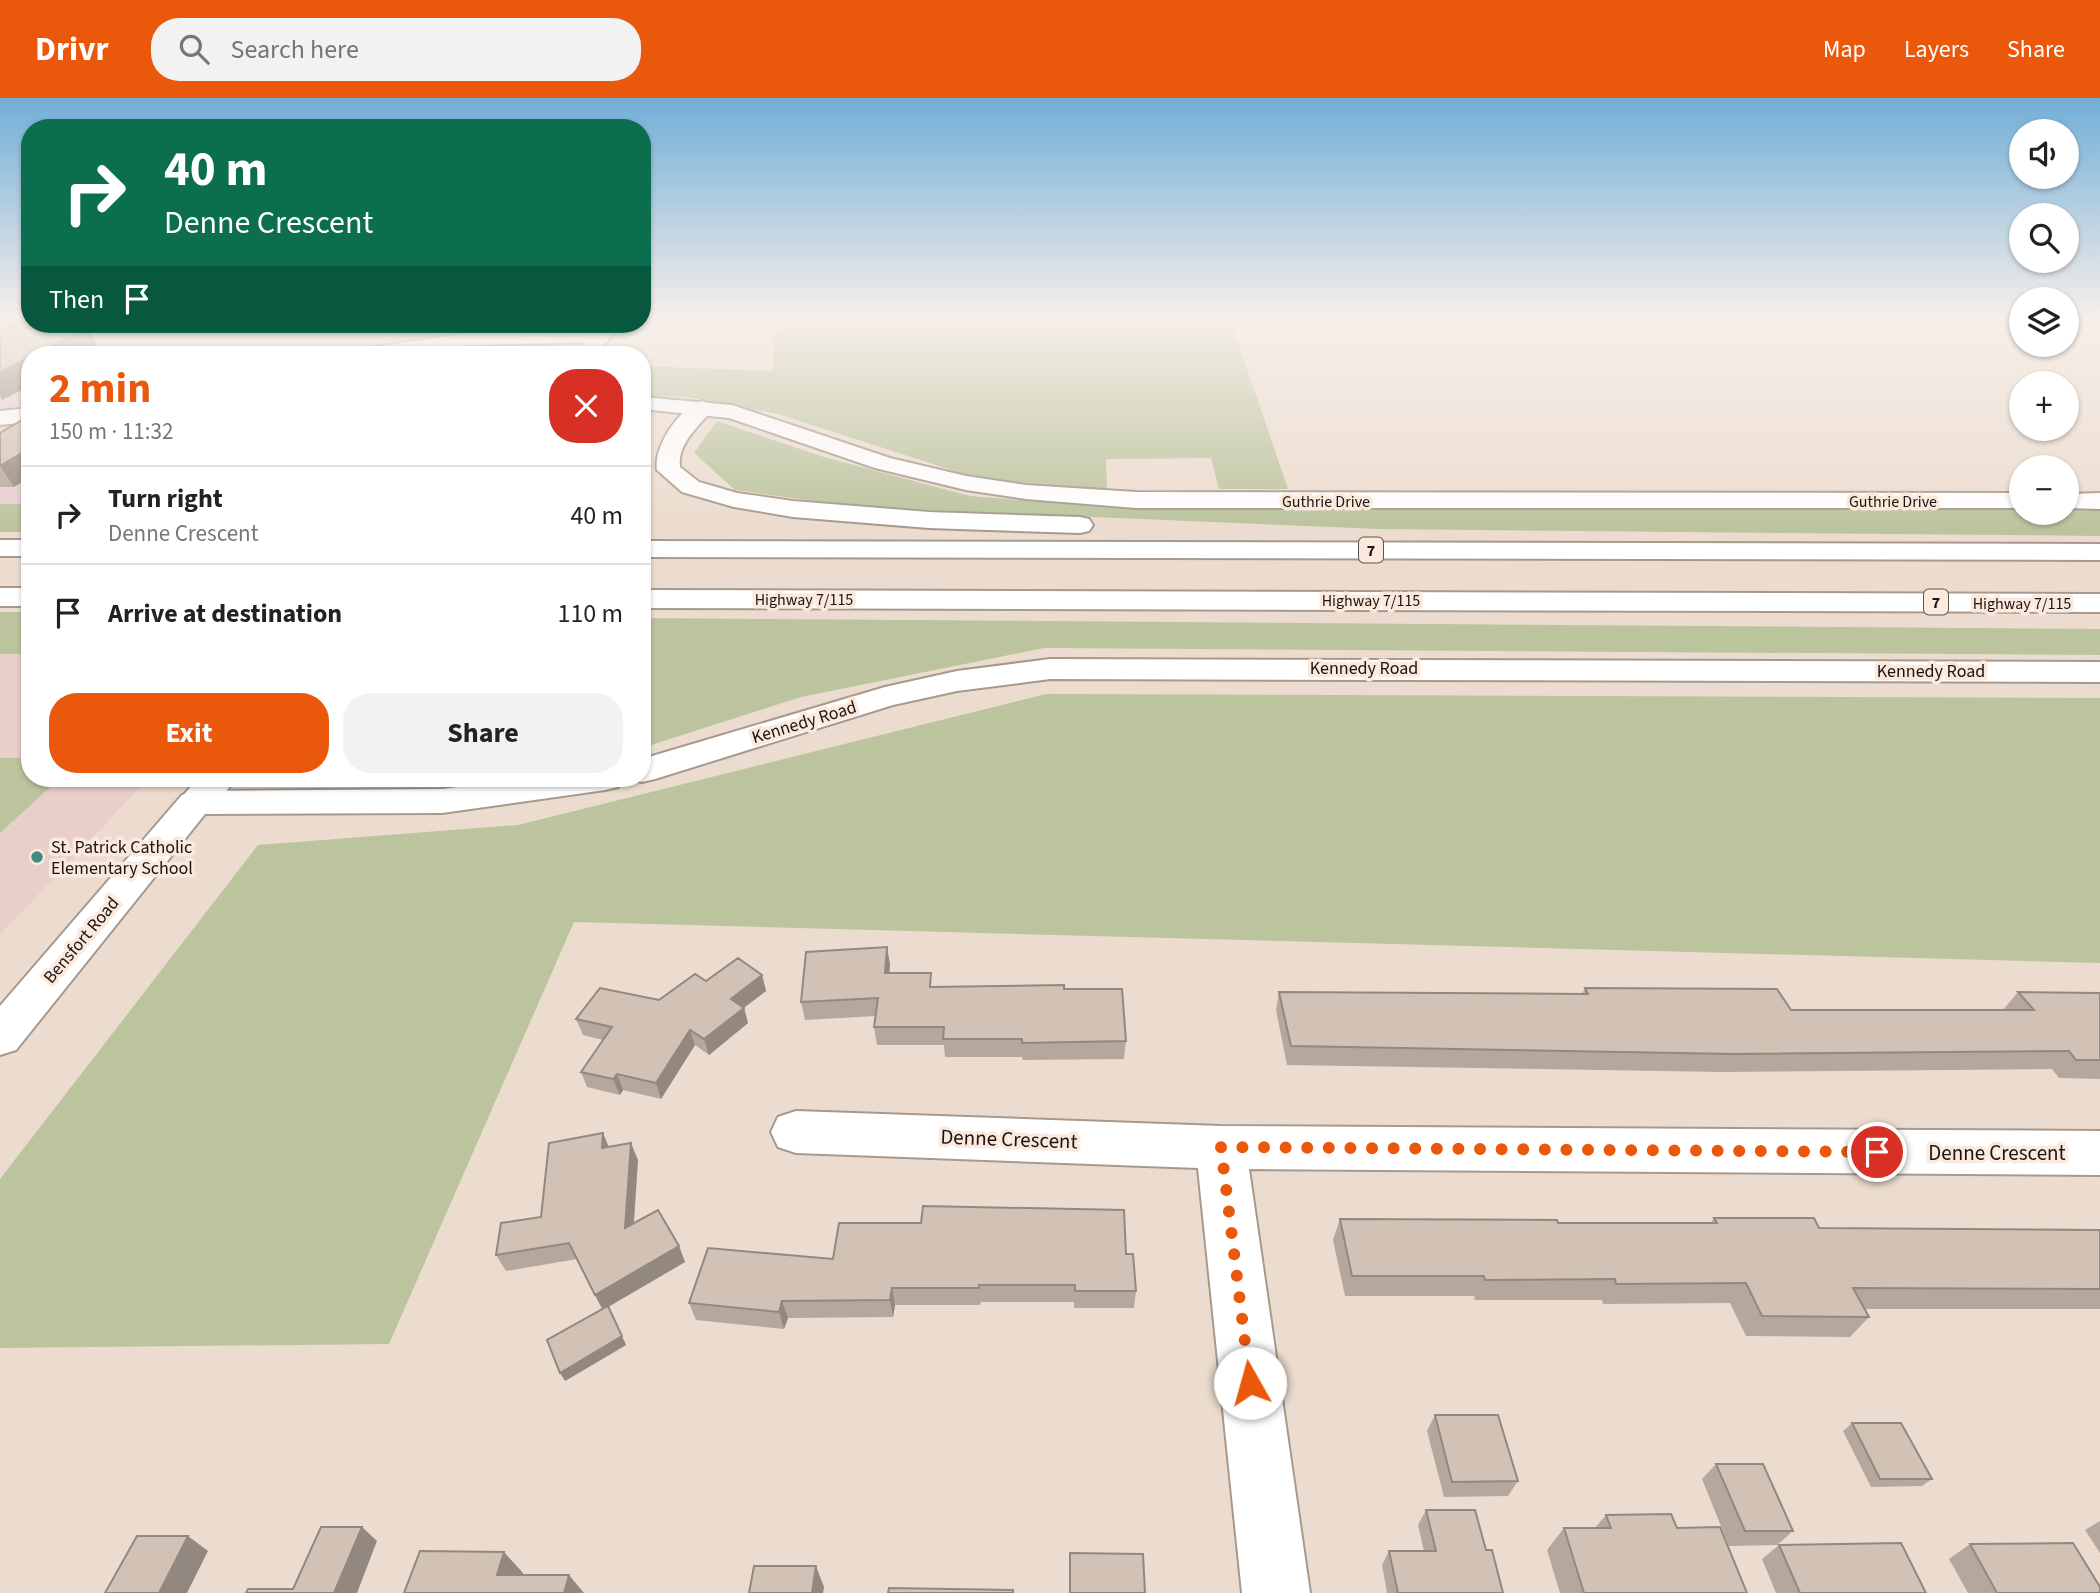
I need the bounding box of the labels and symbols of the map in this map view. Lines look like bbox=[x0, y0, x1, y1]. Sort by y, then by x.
street label: Guthrie Drive bbox=[1282, 491, 1370, 513]
street label: Guthrie Drive bbox=[1849, 491, 1937, 513]
road number: 7 bbox=[1359, 538, 1383, 562]
street label: Highway 7/115 bbox=[755, 589, 853, 611]
road number: 7 bbox=[1924, 589, 1948, 614]
street label: Highway 7/115 bbox=[1322, 590, 1420, 612]
street label: Highway 7/115 bbox=[1973, 593, 2071, 615]
street label: Kennedy Road bbox=[1310, 656, 1418, 681]
street label: Kennedy Road bbox=[1877, 659, 1985, 684]
street label: Kennedy Road bbox=[749, 695, 860, 750]
place label: St. Patrick Catholic Elementary School bbox=[51, 835, 193, 881]
marker: St. Patrick Catholic Elementary School bbox=[29, 849, 45, 865]
street label: Bensfort Road bbox=[38, 892, 125, 989]
street label: Denne Crescent bbox=[940, 1122, 1078, 1156]
pin bbox=[1847, 1122, 1907, 1182]
street label: Denne Crescent bbox=[1928, 1138, 2066, 1168]
position arrow bbox=[1213, 1346, 1287, 1420]

